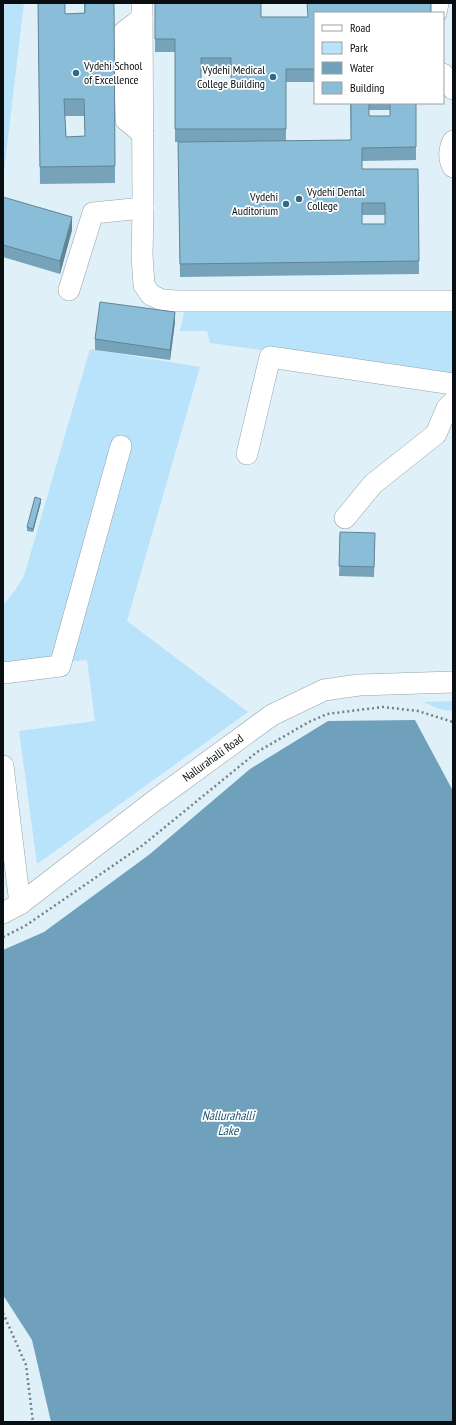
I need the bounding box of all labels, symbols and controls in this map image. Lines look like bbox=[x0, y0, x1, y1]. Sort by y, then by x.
legend bbox=[314, 12, 444, 104]
text: Road bbox=[350, 20, 370, 35]
text: Park bbox=[350, 40, 368, 55]
place label: Vydehi School of Excellence bbox=[83, 58, 143, 87]
text: Water bbox=[350, 60, 375, 75]
place label: Vydehi Medical College Building bbox=[197, 62, 265, 91]
marker: Vydehi School of Excellence bbox=[71, 68, 81, 78]
marker: Vydehi Medical College Building bbox=[268, 72, 278, 82]
text: Building bbox=[350, 80, 385, 95]
place label: Vydehi Dental College bbox=[306, 184, 365, 213]
place label: Vydehi Auditorium bbox=[232, 189, 278, 218]
marker: Vydehi Dental College bbox=[294, 194, 304, 204]
marker: Vydehi Auditorium bbox=[281, 199, 291, 209]
street label: Nallurahalli Road bbox=[179, 731, 246, 785]
water label: Nallurahalli Lake bbox=[202, 1107, 256, 1139]

